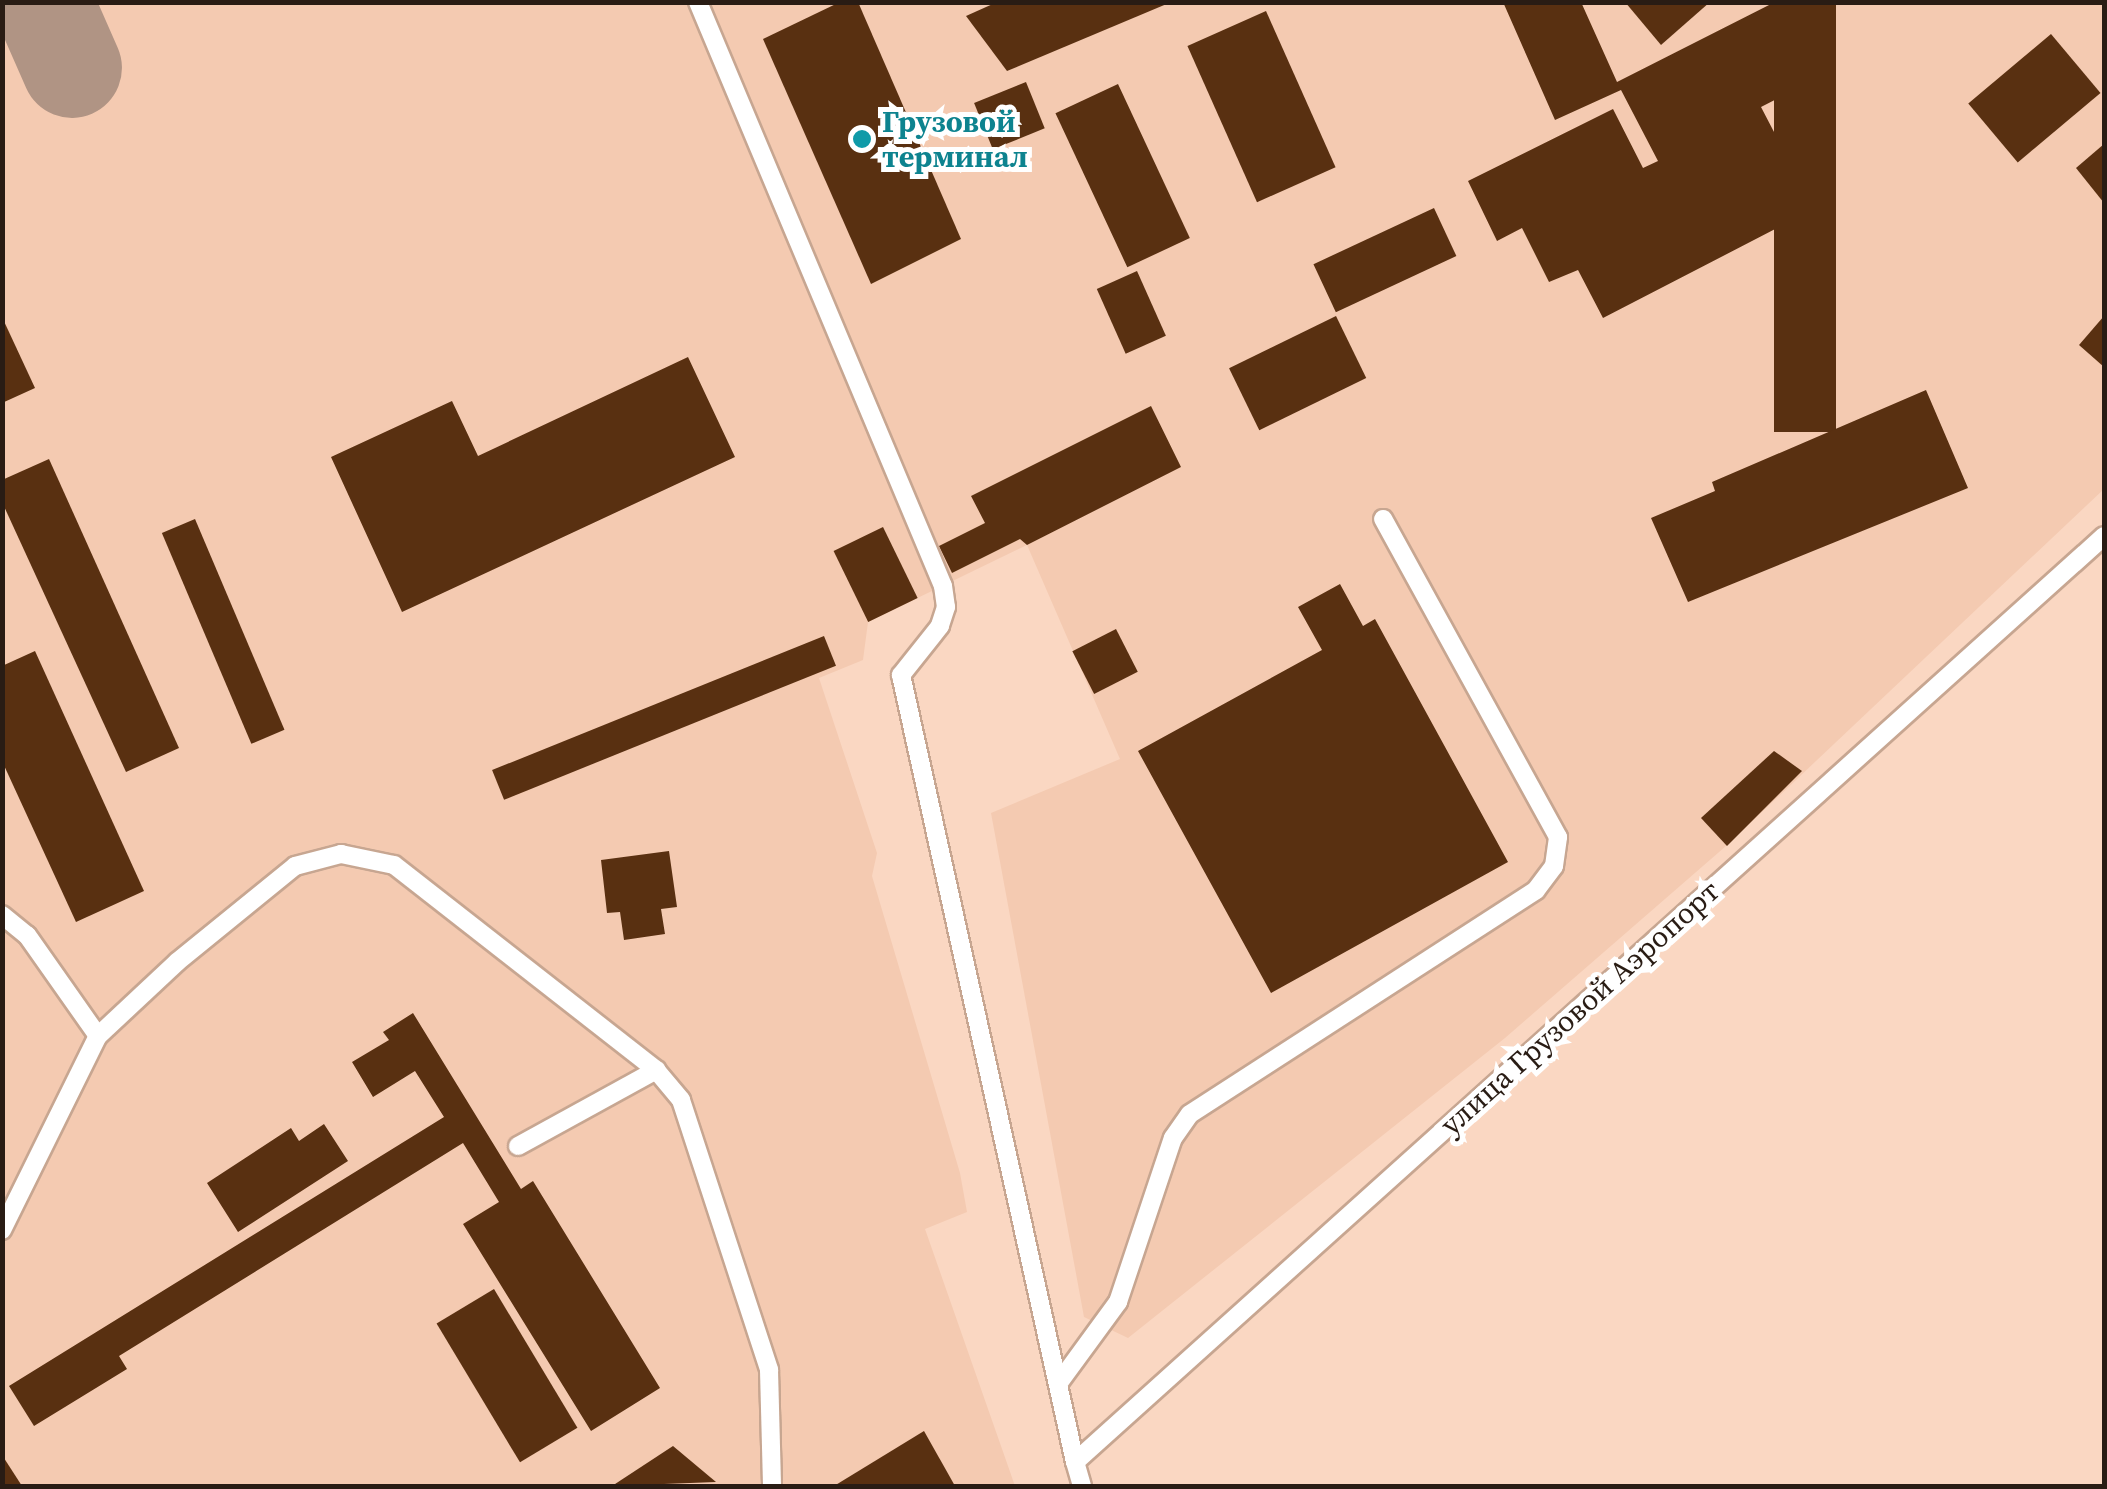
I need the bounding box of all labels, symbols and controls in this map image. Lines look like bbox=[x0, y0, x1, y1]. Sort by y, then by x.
place label: Грузовой терминал bbox=[882, 104, 1028, 174]
marker: Грузовой терминал bbox=[851, 128, 873, 150]
street label: улица Грузовой Аэропорт bbox=[1433, 873, 1727, 1143]

